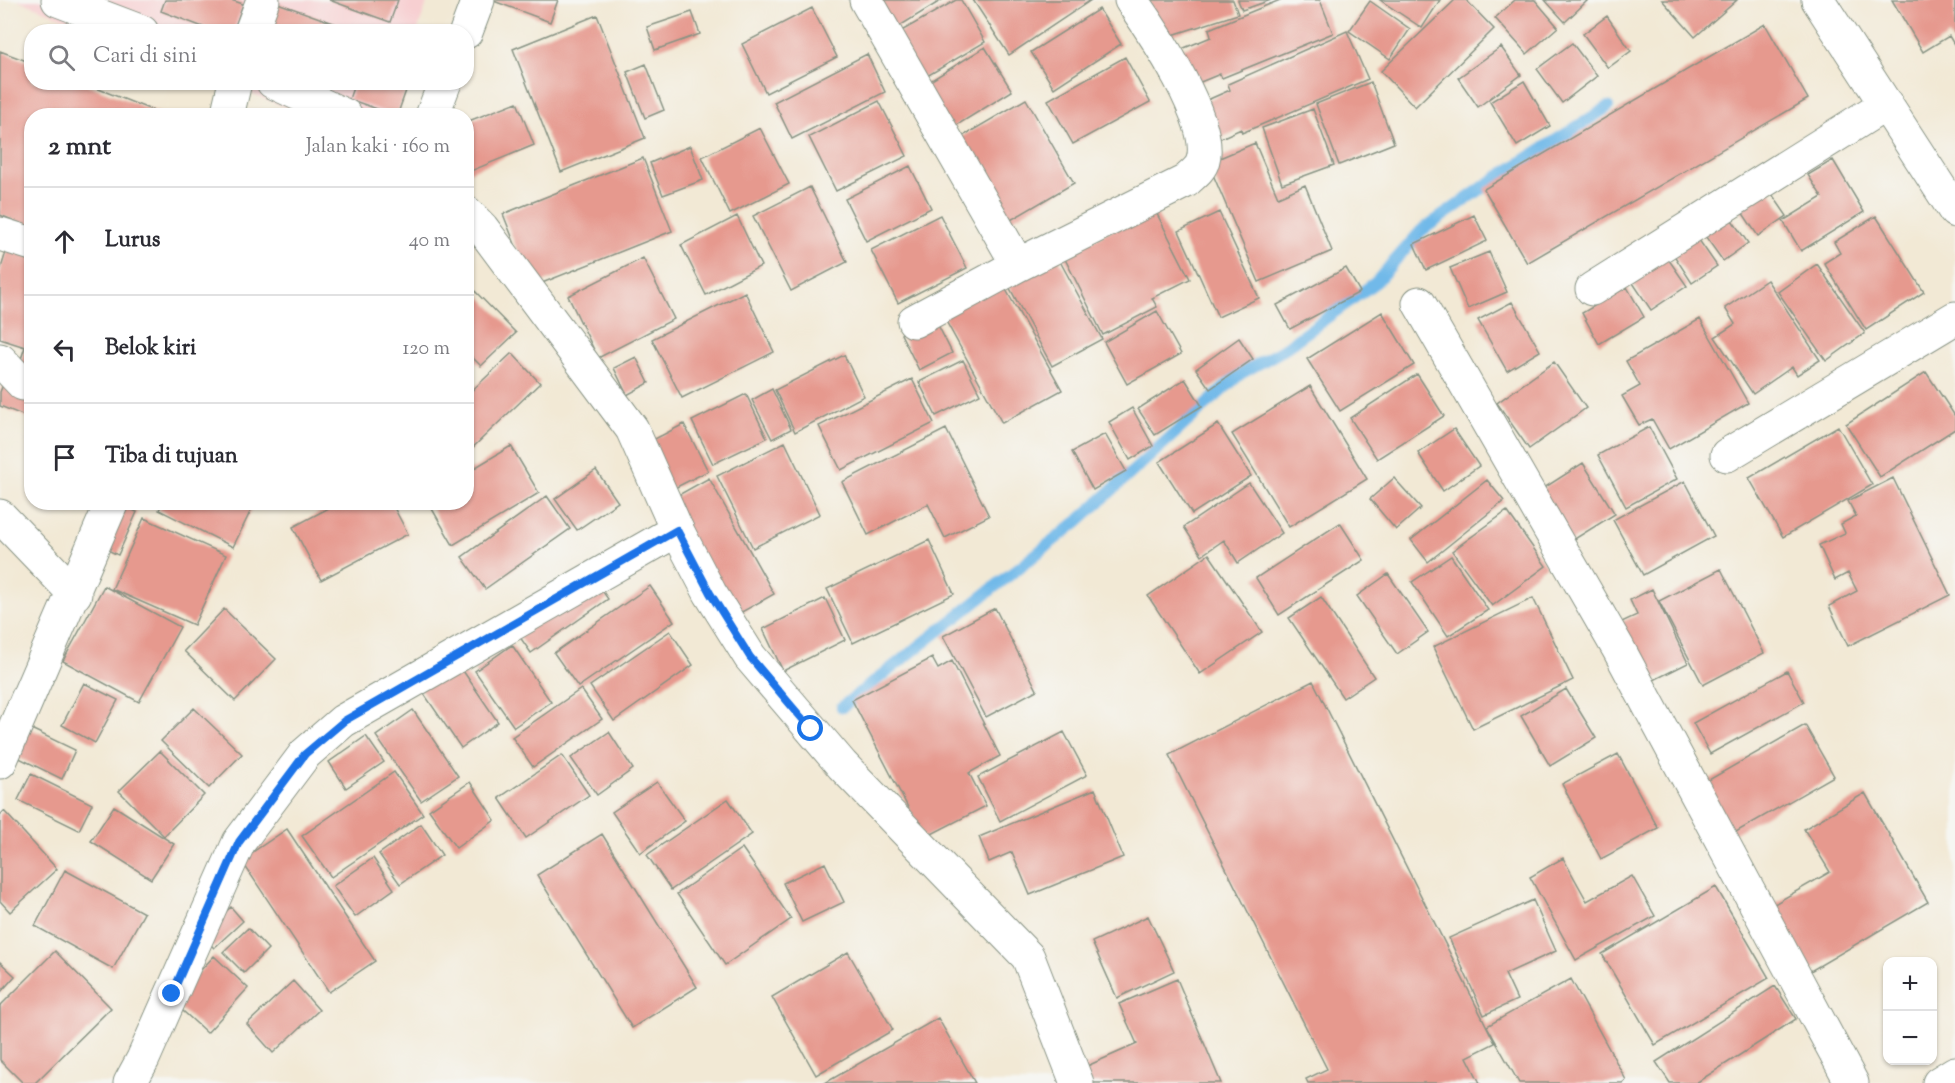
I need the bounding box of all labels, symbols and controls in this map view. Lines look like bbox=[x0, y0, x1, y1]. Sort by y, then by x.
search box bbox=[24, 24, 474, 90]
icon: search bbox=[45, 41, 78, 74]
text: Cari di sini bbox=[93, 41, 197, 73]
text: 2 mnt bbox=[48, 129, 111, 166]
text: Jalan kaki · 160 m bbox=[306, 133, 450, 162]
icon: ahead bbox=[48, 225, 81, 258]
text: Lurus bbox=[105, 225, 161, 257]
text: 40 m bbox=[409, 227, 450, 256]
icon: left bbox=[48, 333, 81, 366]
text: Belok kiri bbox=[105, 333, 196, 365]
text: 120 m bbox=[402, 335, 450, 364]
icon: arrive bbox=[48, 441, 81, 474]
text: Tiba di tujuan bbox=[105, 441, 238, 473]
route start bbox=[797, 715, 823, 741]
map controls bbox=[1883, 957, 1937, 1065]
button: + bbox=[1883, 957, 1937, 1011]
route end bbox=[158, 980, 184, 1006]
button: − bbox=[1883, 1011, 1937, 1065]

